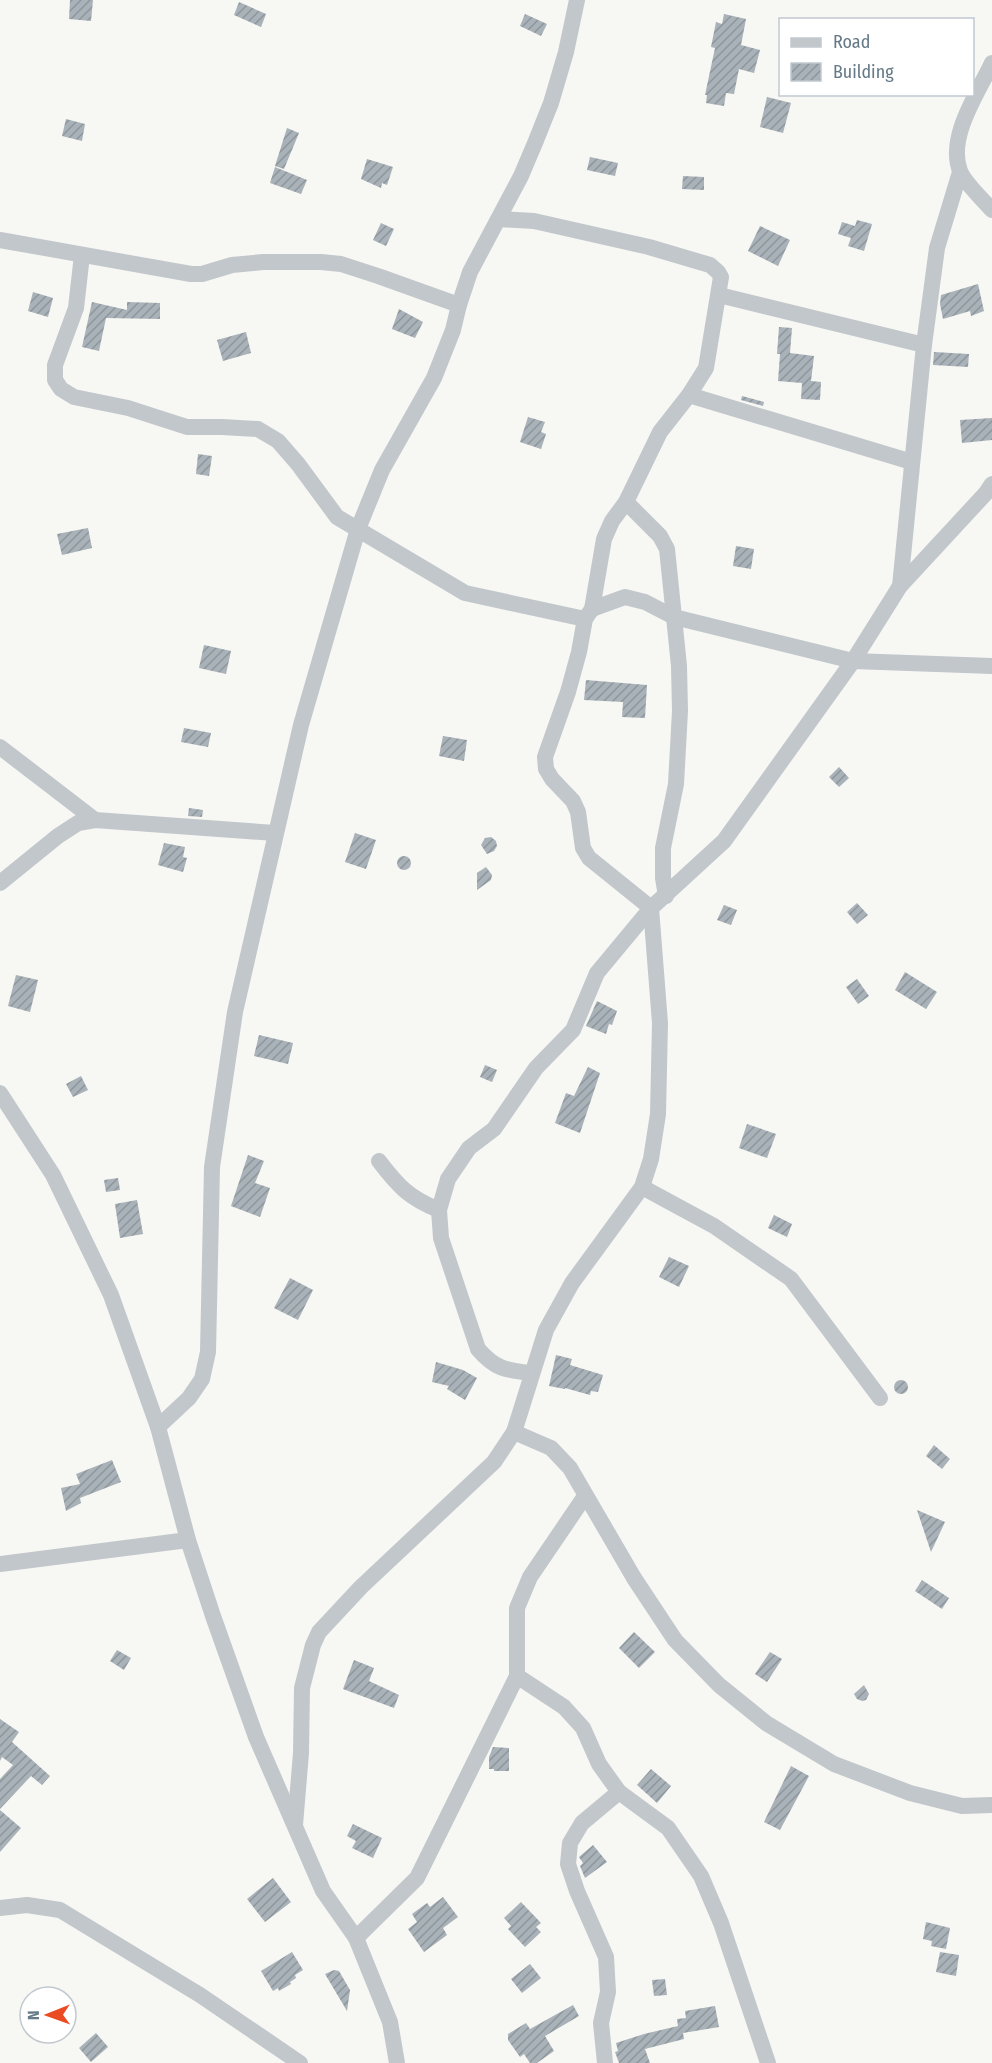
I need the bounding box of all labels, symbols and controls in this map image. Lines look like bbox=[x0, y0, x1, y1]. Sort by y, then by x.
legend bbox=[779, 18, 974, 96]
text: Road bbox=[833, 31, 870, 53]
text: Building bbox=[833, 61, 894, 83]
north arrow bbox=[18, 1985, 78, 2045]
text: N bbox=[24, 2010, 43, 2020]

